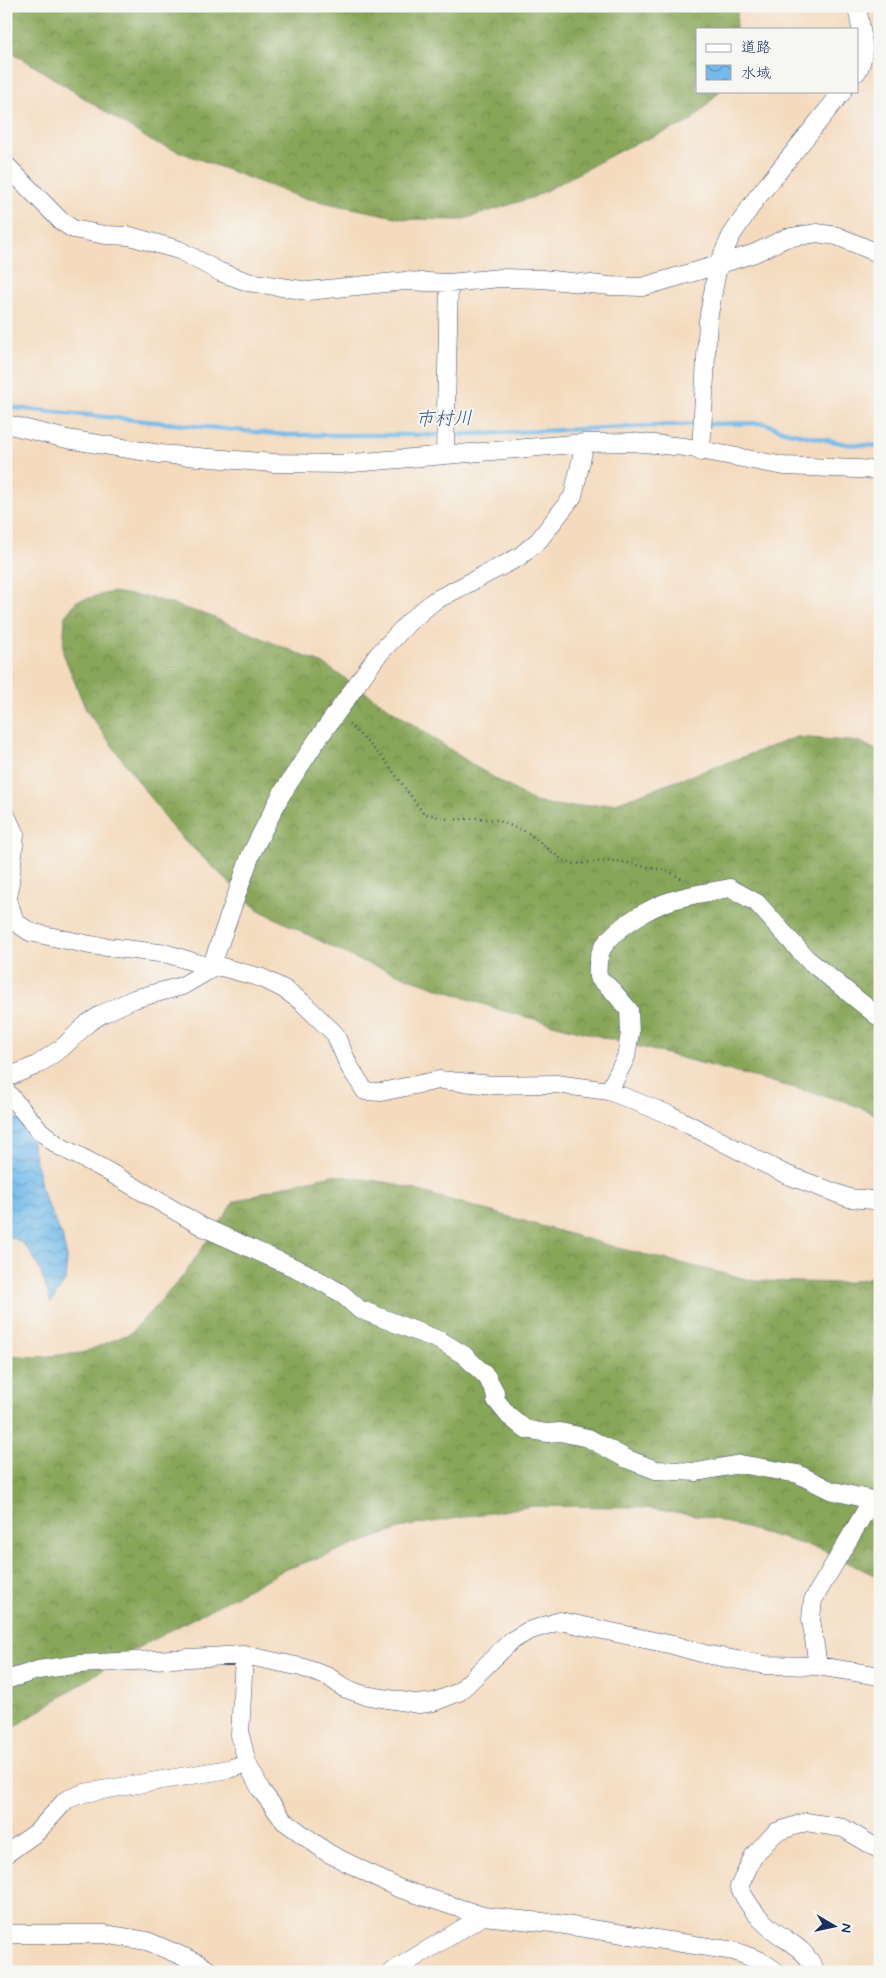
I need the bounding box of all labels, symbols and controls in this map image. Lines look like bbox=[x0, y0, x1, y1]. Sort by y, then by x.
legend bbox=[696, 28, 858, 92]
text: 道路 bbox=[741, 38, 771, 58]
text: 水域 bbox=[741, 64, 771, 84]
water label: 市村川 bbox=[415, 406, 473, 432]
north arrow bbox=[808, 1900, 858, 1950]
text: N bbox=[836, 1922, 855, 1934]

